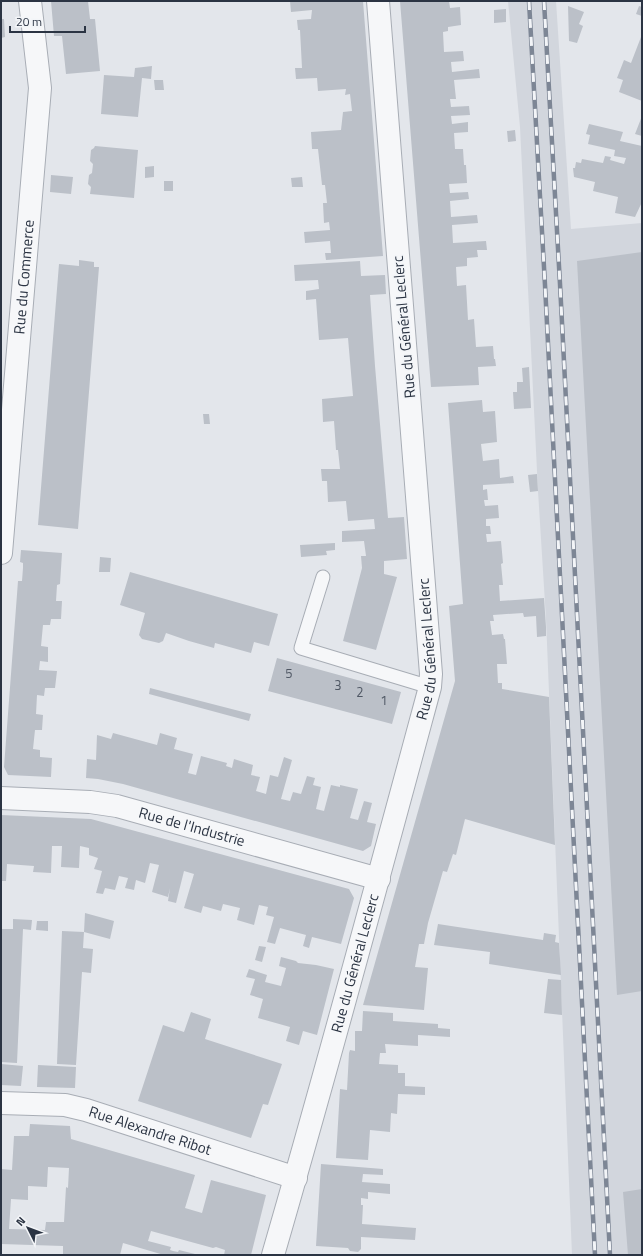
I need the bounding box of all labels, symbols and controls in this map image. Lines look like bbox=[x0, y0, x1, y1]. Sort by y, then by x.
scale bar bbox=[10, 8, 85, 34]
text: 20 m bbox=[16, 12, 42, 31]
street label: Rue du Commerce bbox=[7, 219, 40, 335]
street label: Rue du Général Leclerc bbox=[386, 255, 421, 399]
street label: Rue du Général Leclerc bbox=[410, 577, 442, 723]
house number: 5 bbox=[285, 663, 293, 683]
house number: 3 bbox=[334, 675, 342, 695]
house number: 2 bbox=[356, 682, 364, 702]
house number: 1 bbox=[380, 690, 388, 710]
street label: Rue de l'Industrie bbox=[136, 801, 248, 852]
street label: Rue du Général Leclerc bbox=[325, 891, 385, 1035]
street label: Rue Alexandre Ribot bbox=[86, 1100, 215, 1161]
north arrow bbox=[8, 1208, 48, 1248]
text: N bbox=[12, 1213, 29, 1229]

